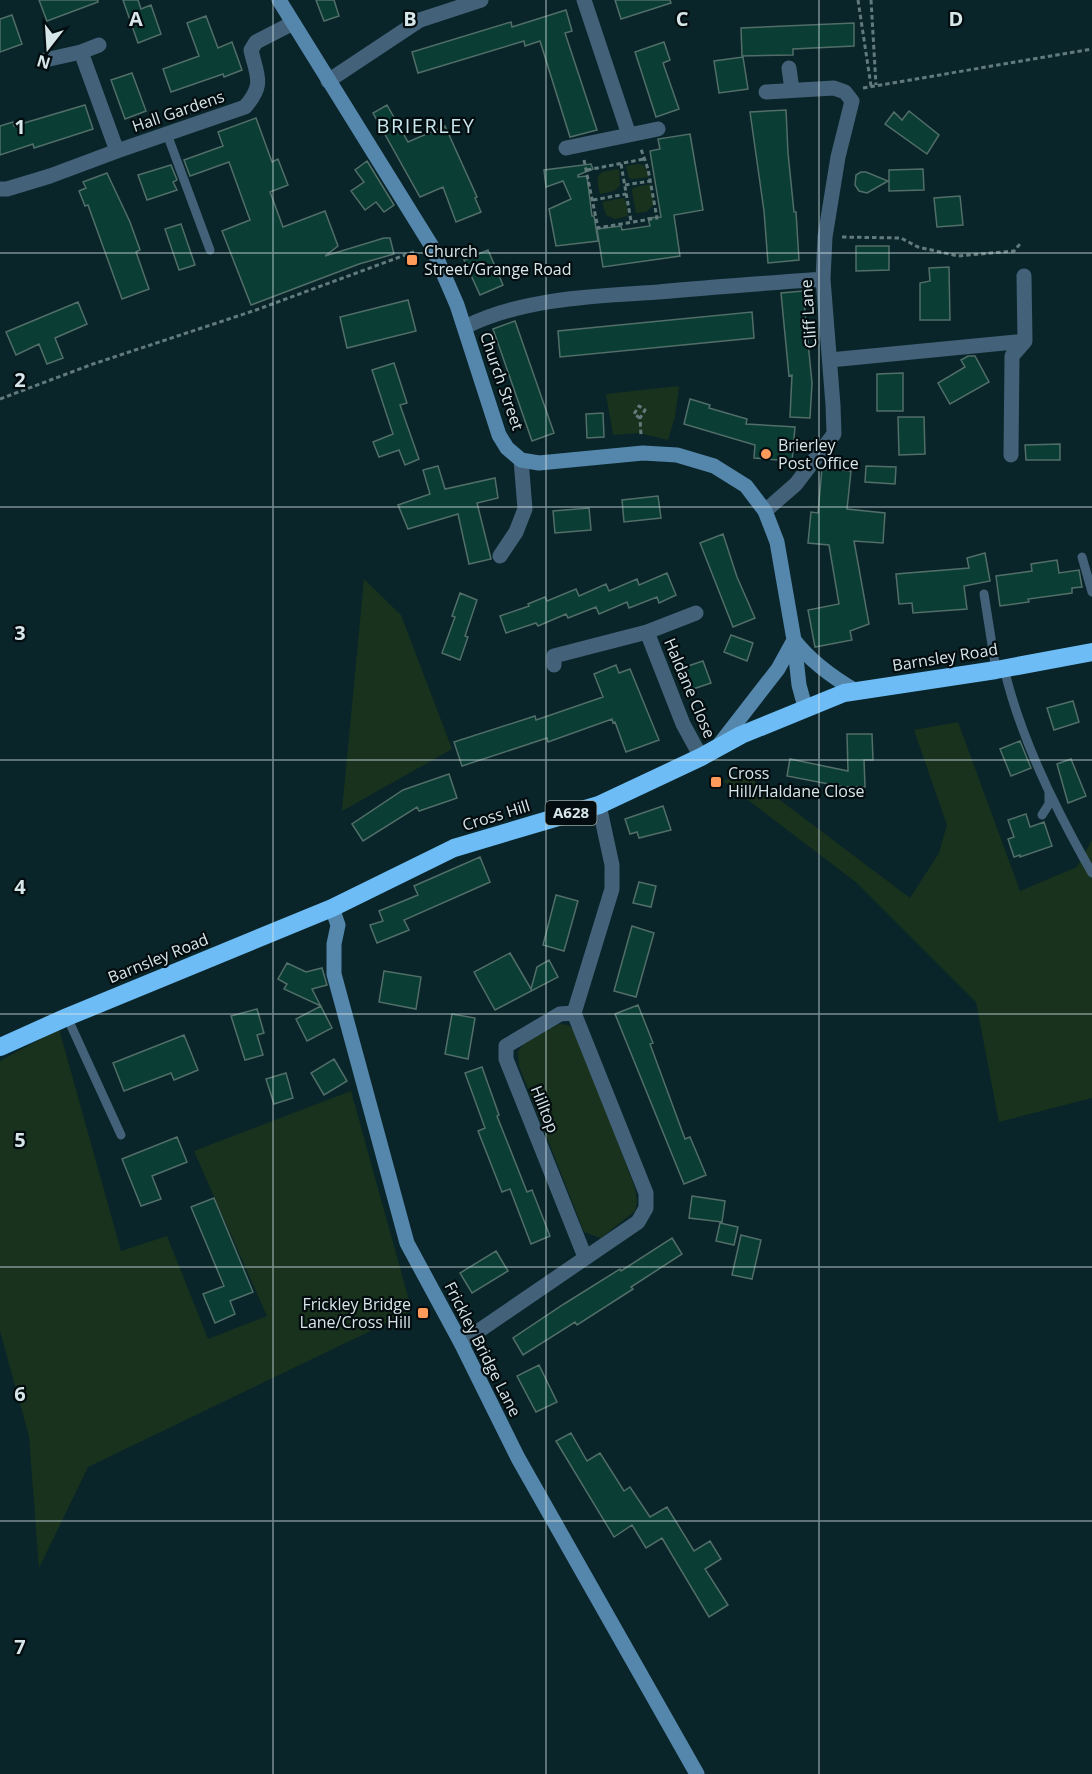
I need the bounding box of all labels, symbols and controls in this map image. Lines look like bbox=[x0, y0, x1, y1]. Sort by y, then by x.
text: A bbox=[129, 5, 143, 32]
text: B bbox=[403, 5, 417, 32]
text: C bbox=[676, 5, 689, 32]
text: D bbox=[949, 5, 963, 32]
north arrow bbox=[18, 18, 78, 78]
text: N bbox=[34, 50, 53, 75]
street label: Hall Gardens bbox=[129, 85, 227, 137]
district label: BRIERLEY bbox=[376, 112, 476, 139]
text: 1 bbox=[14, 113, 26, 140]
place label: Church Street/Grange Road bbox=[424, 240, 571, 280]
marker: Church Street/Grange Road bbox=[405, 253, 419, 267]
street label: Cliff Lane bbox=[795, 279, 821, 349]
street label: Church Street bbox=[475, 329, 529, 433]
text: 2 bbox=[14, 366, 26, 393]
place label: Brierley Post Office bbox=[778, 434, 859, 474]
marker: Brierley Post Office bbox=[759, 447, 773, 461]
text: 3 bbox=[14, 619, 26, 646]
street label: Haldane Close bbox=[659, 635, 721, 741]
street label: Barnsley Road bbox=[891, 638, 999, 676]
place label: Cross Hill/Haldane Close bbox=[728, 762, 865, 802]
marker: Cross Hill/Haldane Close bbox=[709, 775, 723, 789]
street label: Cross Hill bbox=[460, 794, 532, 836]
road number: A628 bbox=[546, 801, 596, 825]
text: 4 bbox=[14, 873, 26, 900]
street label: Barnsley Road bbox=[104, 928, 212, 988]
street label: Hilltop bbox=[526, 1082, 564, 1136]
text: 5 bbox=[14, 1126, 26, 1153]
street label: Frickley Bridge Lane bbox=[439, 1278, 527, 1420]
place label: Frickley Bridge Lane/Cross Hill bbox=[300, 1293, 411, 1333]
marker: Frickley Bridge Lane/Cross Hill bbox=[416, 1306, 430, 1320]
text: 6 bbox=[14, 1380, 26, 1407]
text: 7 bbox=[14, 1633, 26, 1660]

